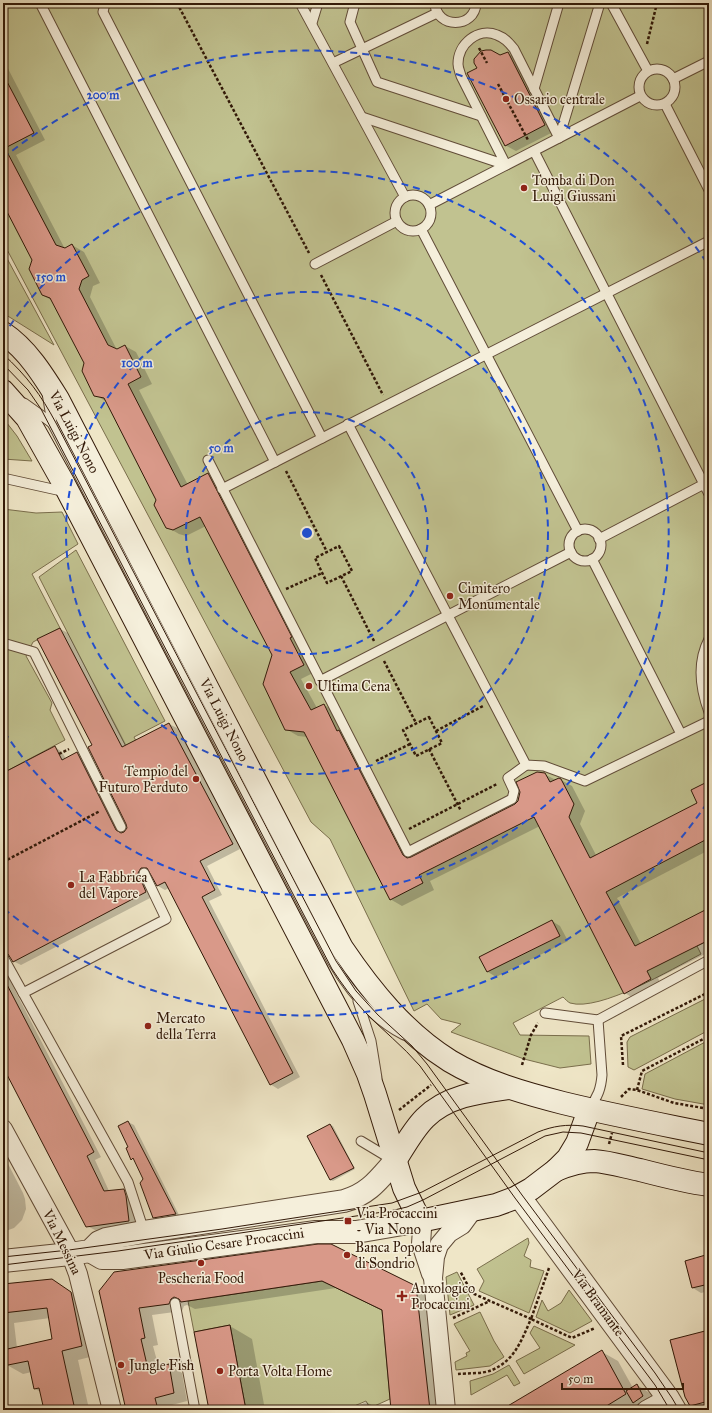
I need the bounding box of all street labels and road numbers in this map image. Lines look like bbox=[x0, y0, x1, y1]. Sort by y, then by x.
street label: Via Luigi Nono bbox=[45, 387, 103, 476]
street label: Via Luigi Nono bbox=[195, 675, 252, 764]
street label: Via Messina bbox=[39, 1206, 85, 1277]
street label: Via Giulio Cesare Procaccini bbox=[142, 1224, 305, 1264]
street label: Via Bramante bbox=[567, 1265, 628, 1340]

